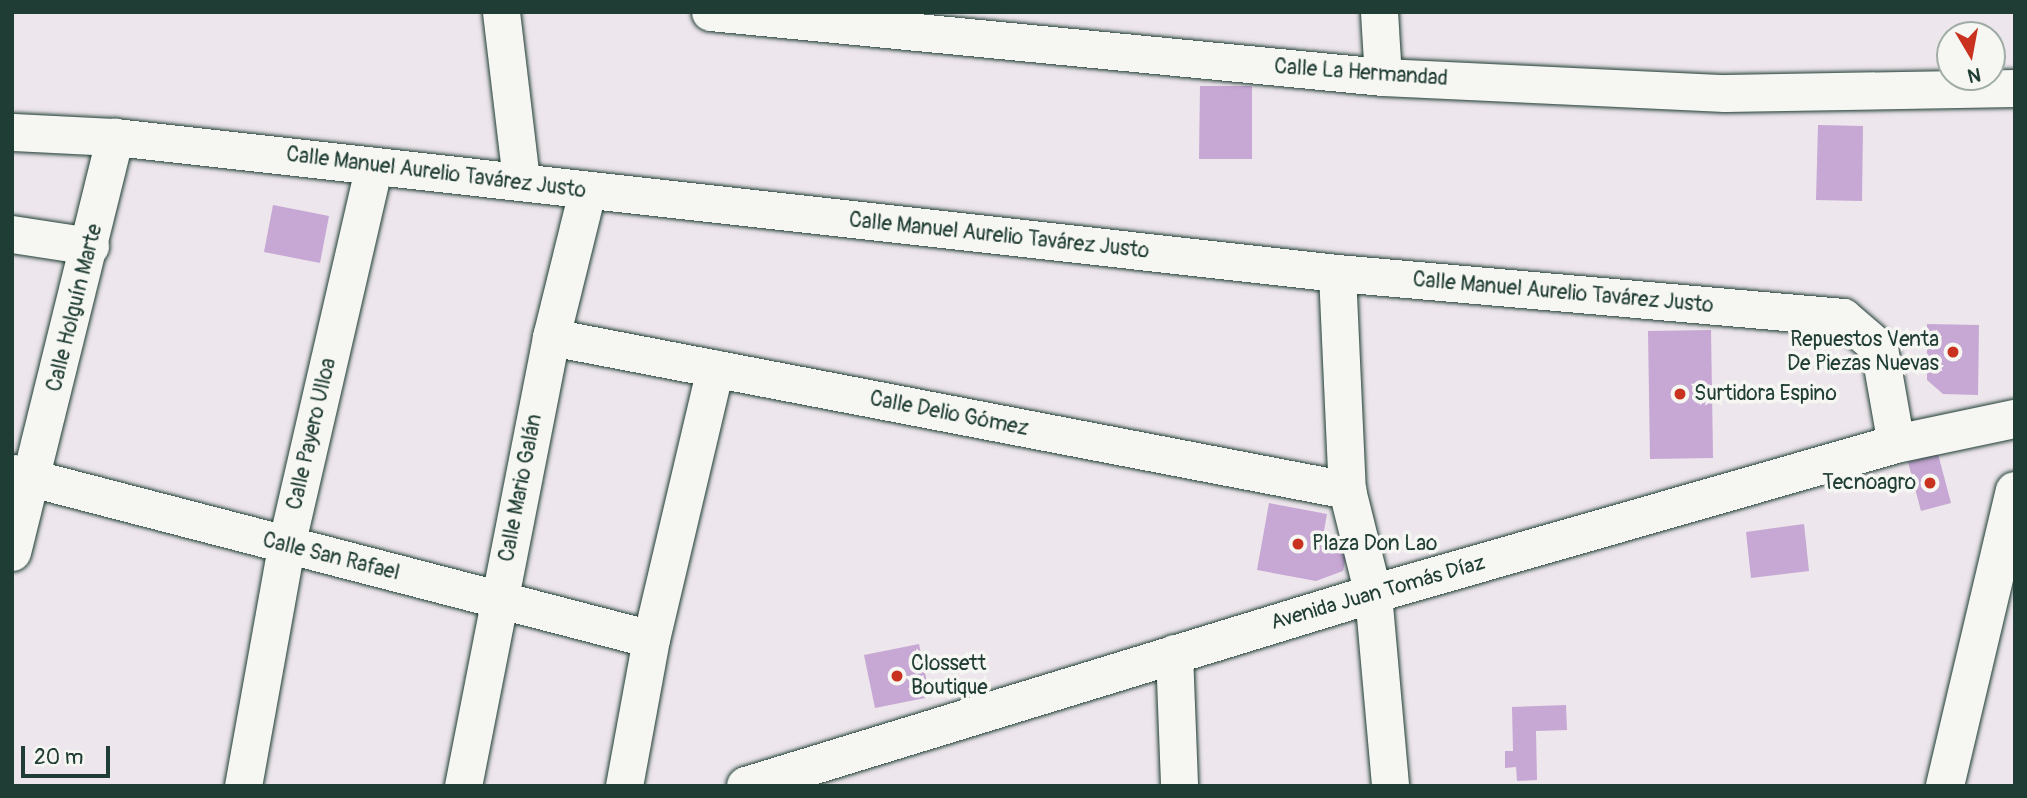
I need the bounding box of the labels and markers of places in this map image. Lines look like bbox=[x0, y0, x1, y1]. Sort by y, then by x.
place label: Repuestos Venta De Piezas Nuevas bbox=[1787, 327, 1939, 377]
marker: Repuestos Venta De Piezas Nuevas bbox=[1945, 344, 1961, 360]
place label: Surtidora Espino bbox=[1694, 381, 1837, 407]
marker: Surtidora Espino bbox=[1672, 386, 1688, 402]
place label: Tecnoagro bbox=[1822, 470, 1916, 496]
marker: Tecnoagro bbox=[1922, 475, 1938, 491]
place label: Plaza Don Lao bbox=[1312, 531, 1437, 557]
marker: Plaza Don Lao bbox=[1290, 536, 1306, 552]
place label: Clossett Boutique bbox=[911, 651, 988, 701]
marker: Clossett Boutique bbox=[889, 668, 905, 684]

